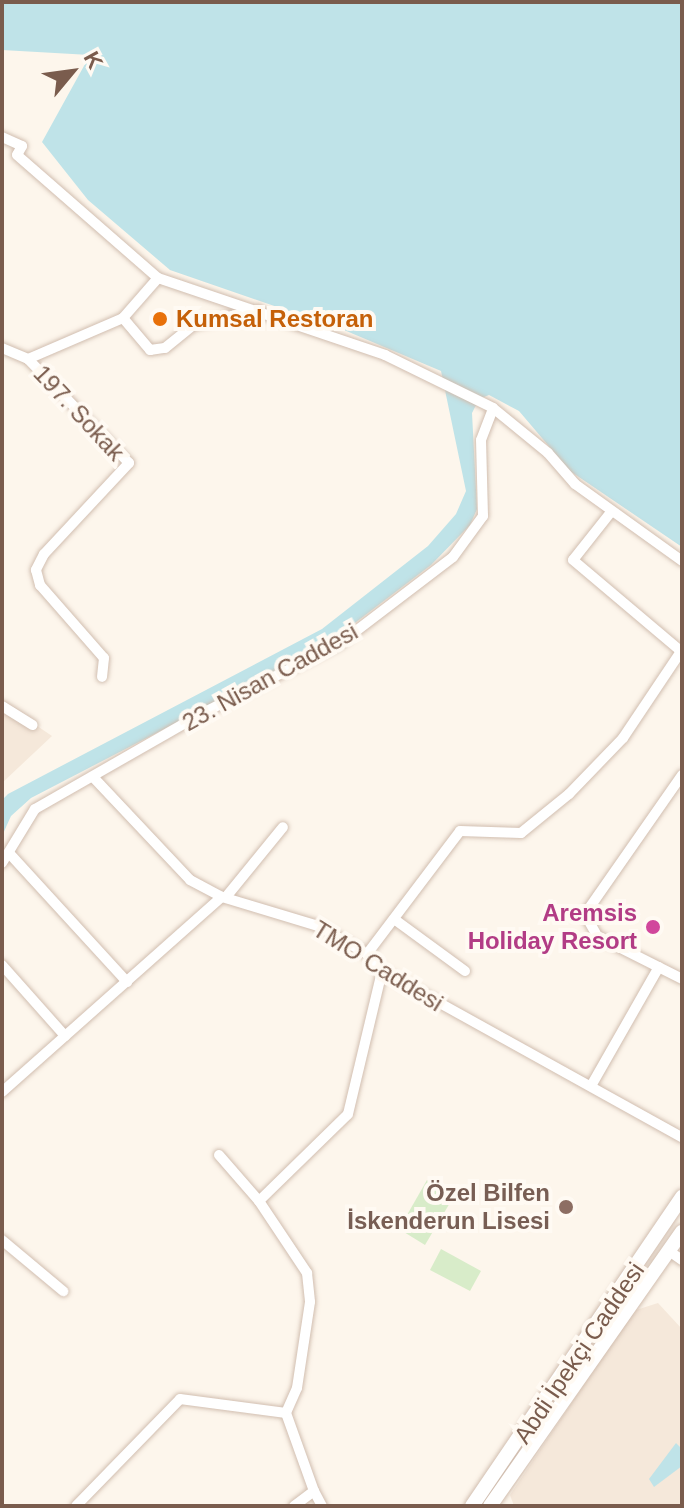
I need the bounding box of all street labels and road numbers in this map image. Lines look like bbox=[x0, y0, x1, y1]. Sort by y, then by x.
street label: 197. Sokak bbox=[28, 359, 130, 467]
street label: 23. Nisan Caddesi bbox=[177, 617, 363, 737]
street label: TMO Caddesi bbox=[308, 915, 448, 1017]
street label: Abdi İpekçi Caddesi bbox=[508, 1257, 650, 1449]

